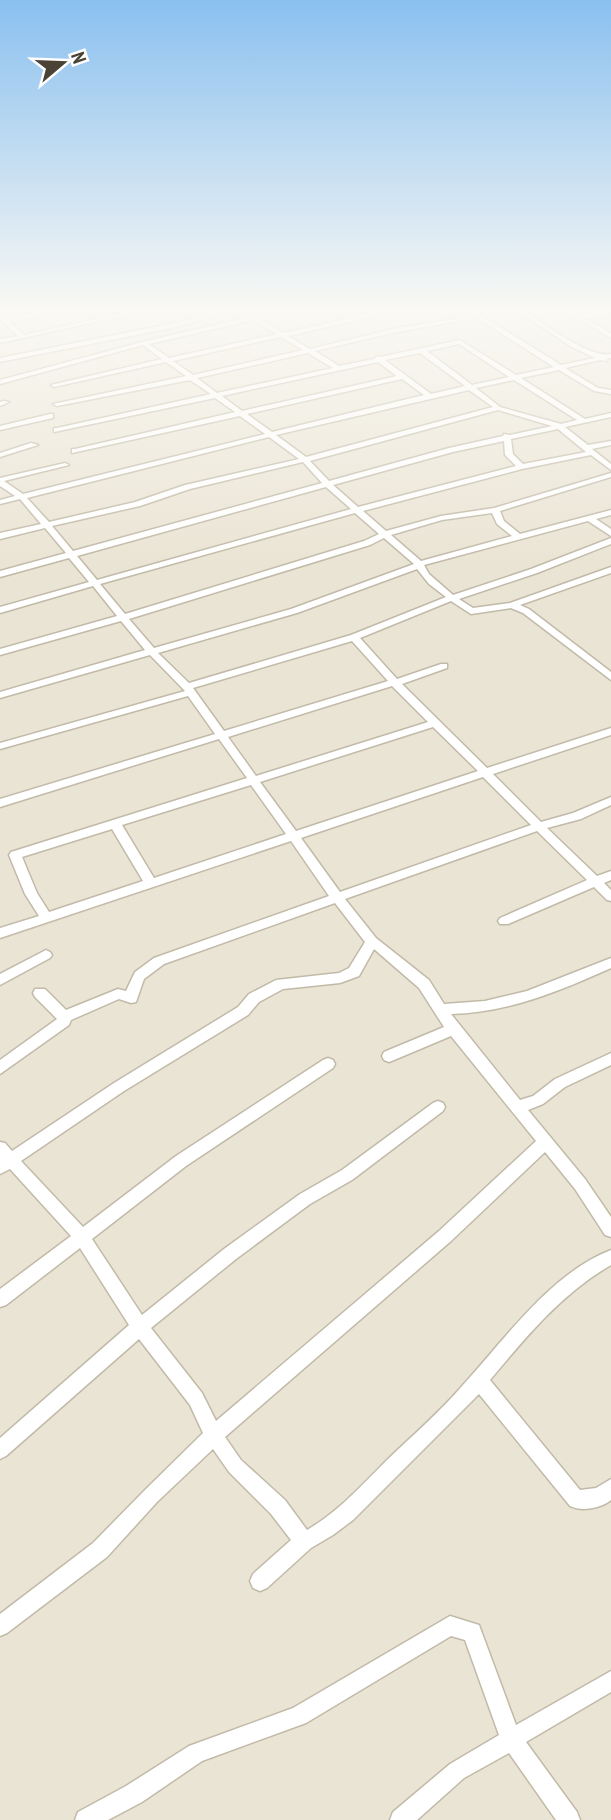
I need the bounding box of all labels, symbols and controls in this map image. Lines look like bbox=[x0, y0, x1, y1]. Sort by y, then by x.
north arrow bbox=[28, 28, 98, 98]
text: N bbox=[66, 49, 92, 66]

